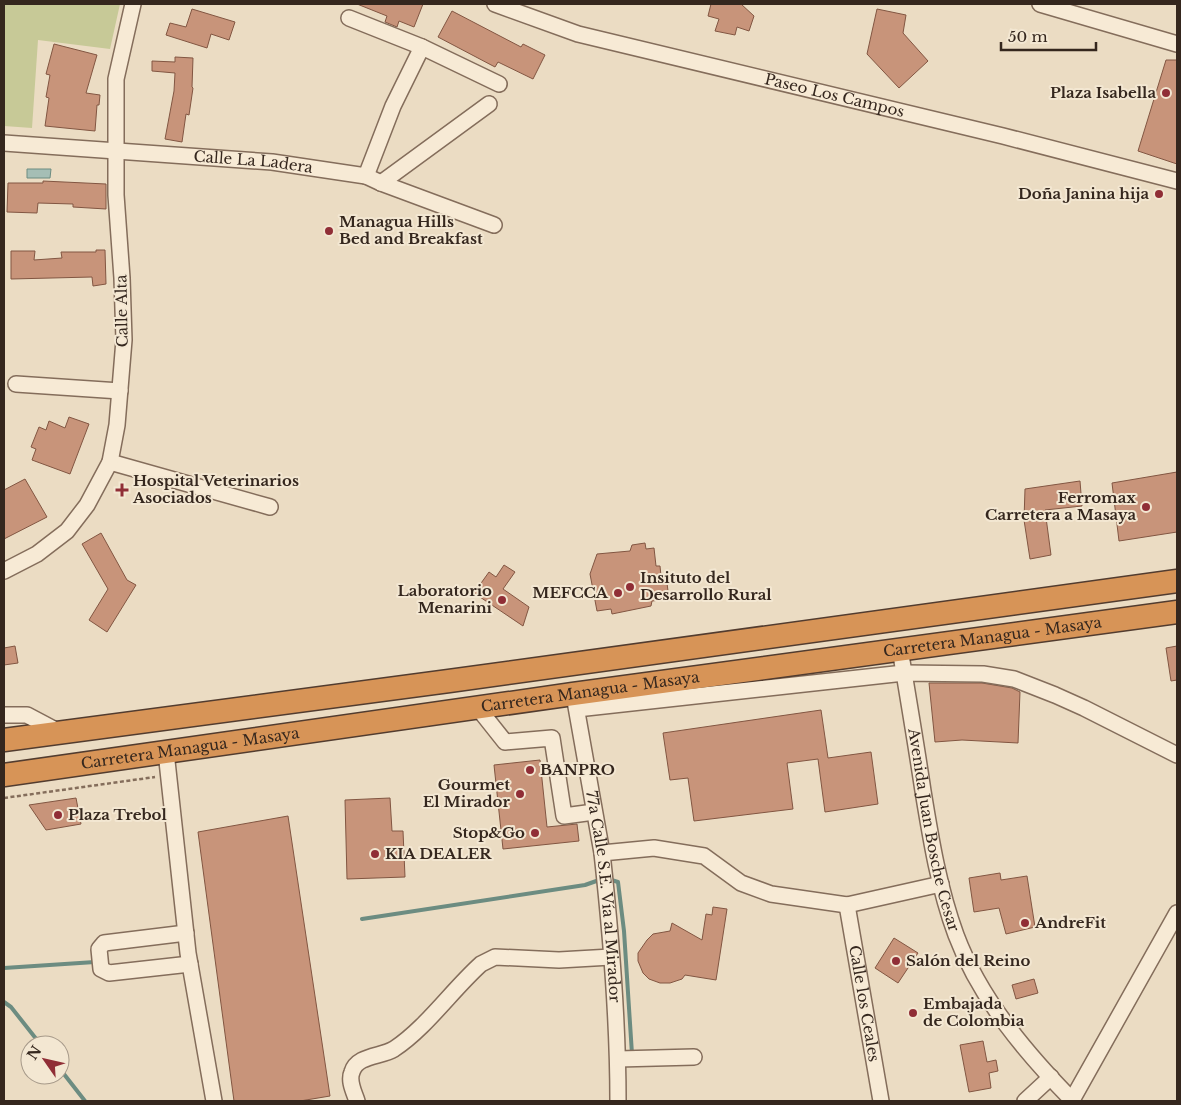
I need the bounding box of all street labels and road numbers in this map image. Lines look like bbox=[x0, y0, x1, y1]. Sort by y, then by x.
street label: Paseo Los Campos bbox=[763, 69, 907, 121]
street label: Calle La Ladera bbox=[193, 146, 315, 177]
street label: Calle Alta bbox=[111, 274, 132, 348]
street label: Carretera Managua - Masaya bbox=[882, 612, 1103, 661]
street label: Carretera Managua - Masaya bbox=[480, 667, 701, 716]
street label: Carretera Managua - Masaya bbox=[80, 723, 301, 773]
street label: Avenida Juan Bosche Cesar bbox=[904, 726, 964, 935]
street label: 77a Calle S.E. Vía al Mirador bbox=[582, 789, 625, 1004]
street label: Calle los Ceales bbox=[845, 944, 884, 1063]

